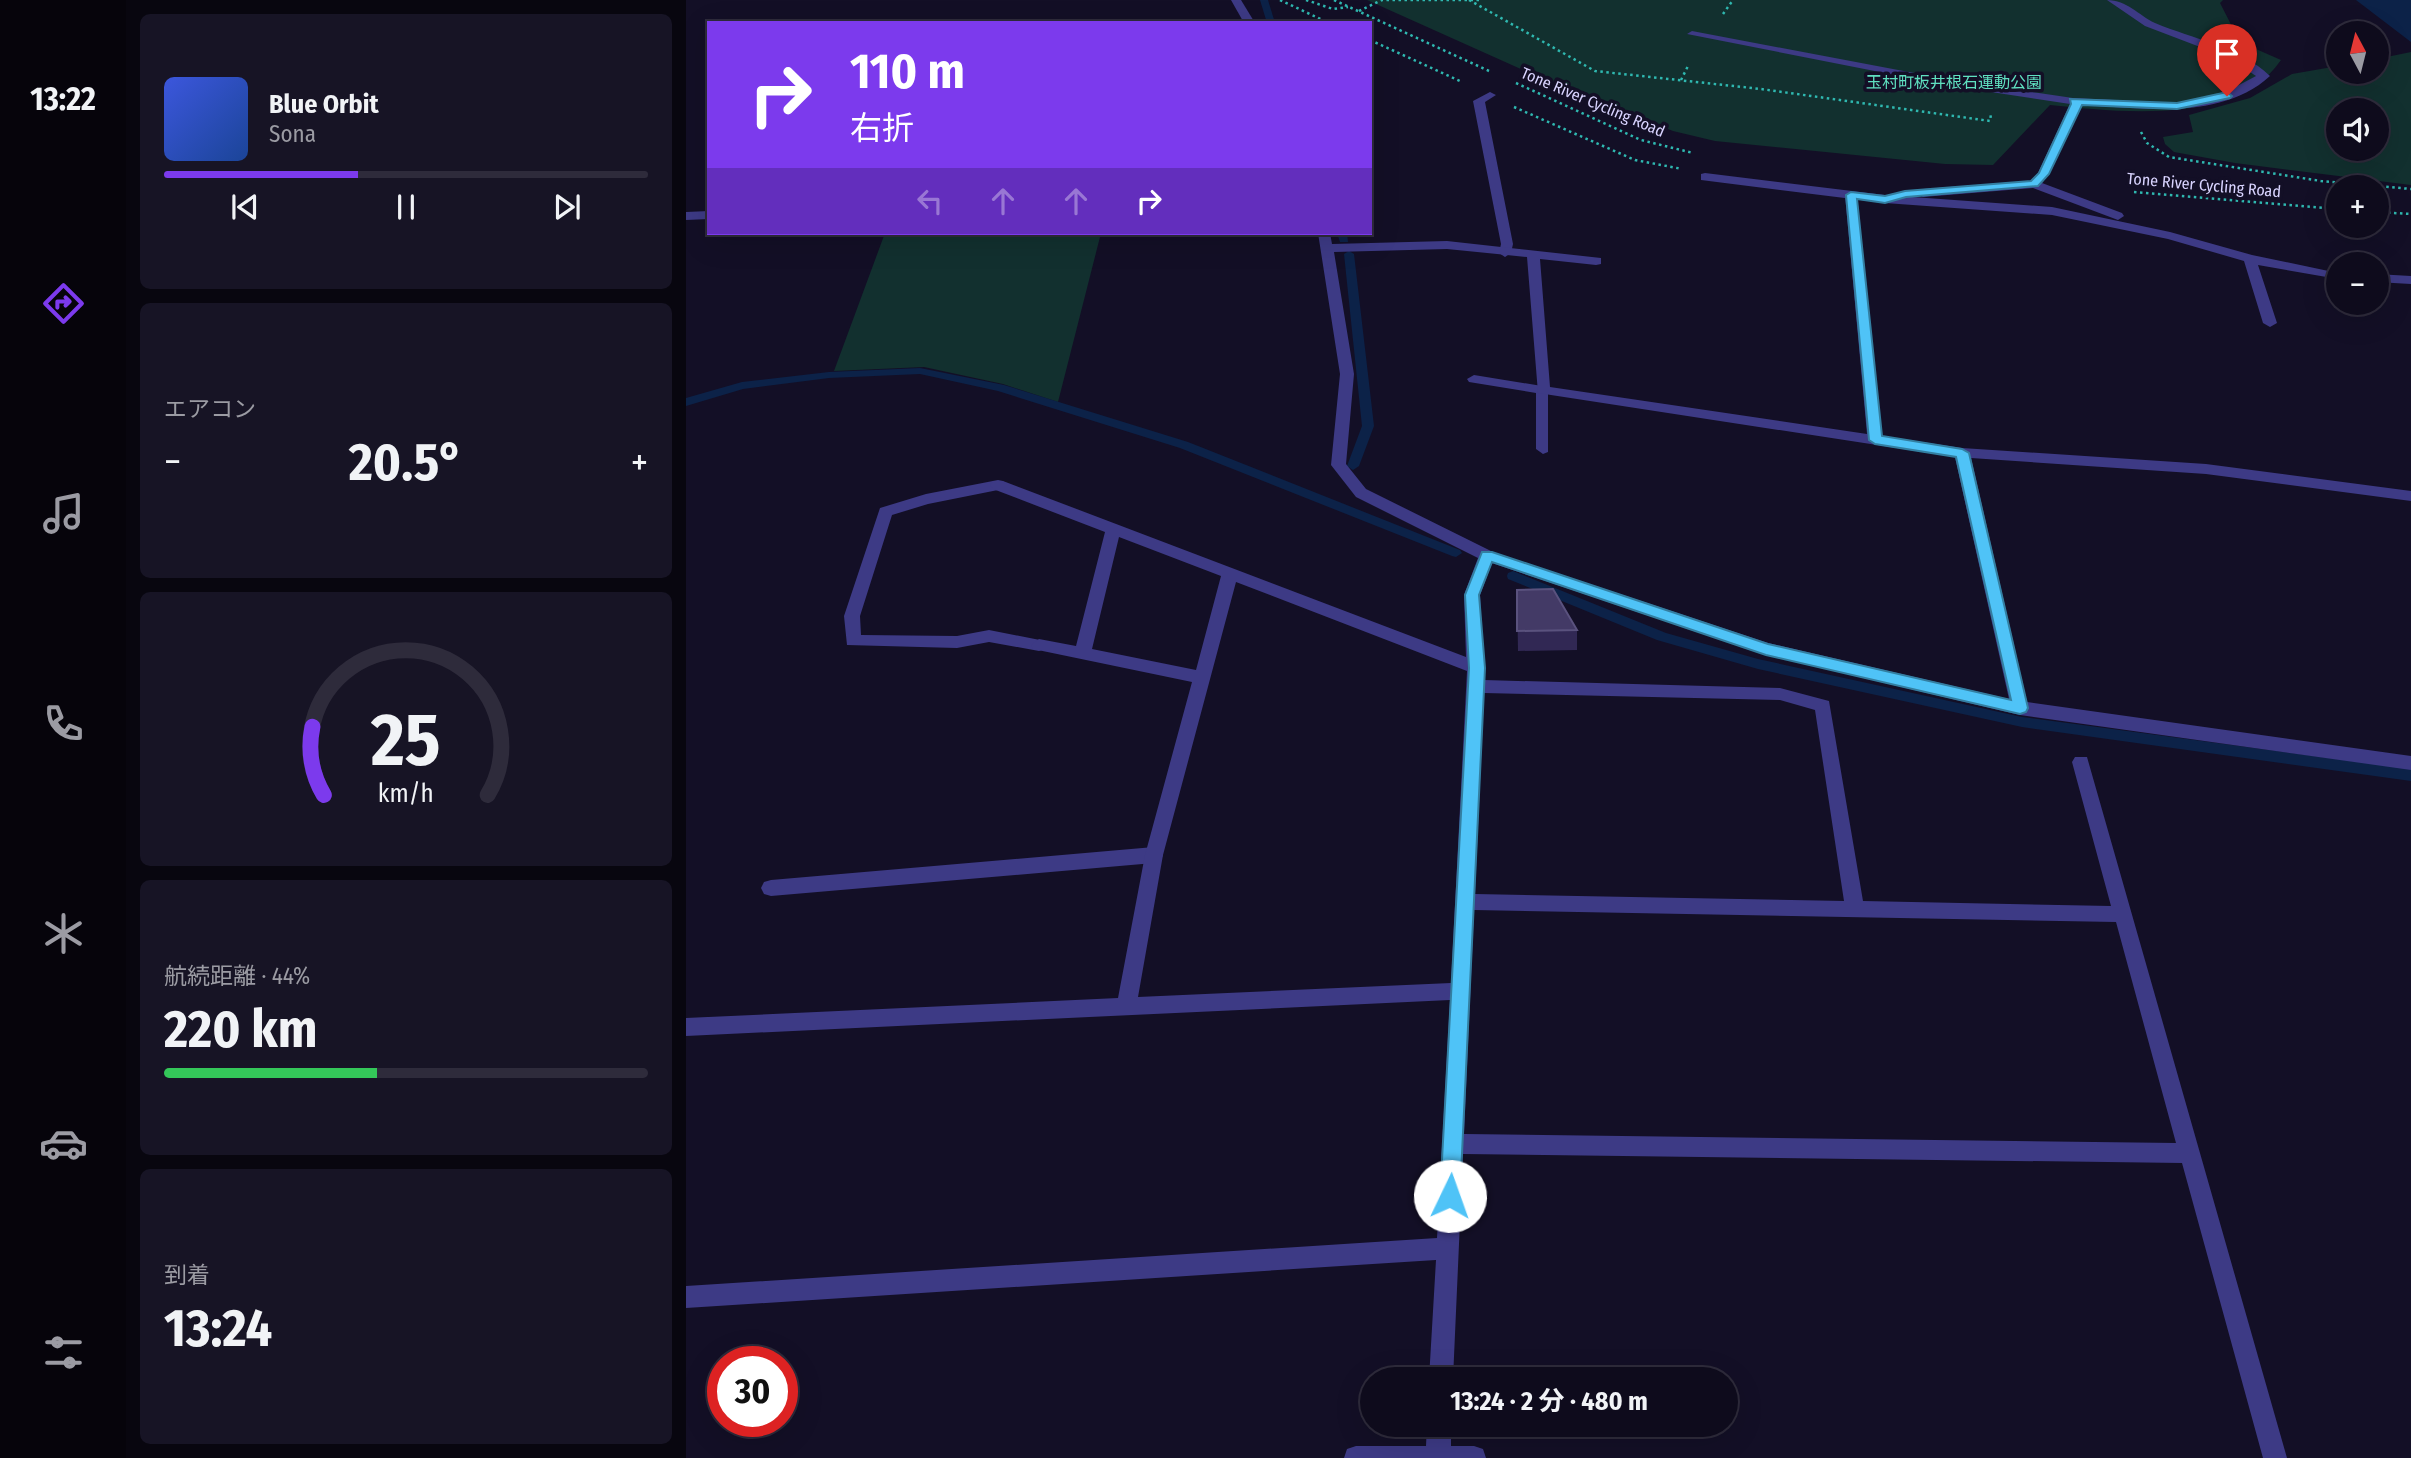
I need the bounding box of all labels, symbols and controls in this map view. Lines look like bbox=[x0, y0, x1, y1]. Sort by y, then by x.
north arrow bbox=[2326, 21, 2389, 84]
map controls bbox=[2326, 21, 2389, 315]
pin bbox=[2197, 24, 2257, 96]
icon: arrive bbox=[2208, 35, 2246, 73]
text: 110 m bbox=[850, 42, 965, 101]
icon: right bbox=[735, 49, 826, 140]
street label: Tone River Cycling Road bbox=[1518, 63, 1668, 141]
park label: 玉村町板井根石運動公園 bbox=[1866, 73, 2042, 92]
text: 13:22 bbox=[30, 80, 96, 118]
text: Blue Orbit bbox=[269, 89, 379, 120]
button: sound bbox=[2326, 98, 2389, 161]
text: 右折 bbox=[850, 109, 914, 147]
text: Sona bbox=[269, 120, 316, 148]
street label: Tone River Cycling Road bbox=[2126, 169, 2282, 201]
button: + bbox=[2326, 175, 2389, 238]
icon: left bbox=[911, 182, 949, 220]
icon: ahead bbox=[984, 182, 1022, 220]
icon: ahead bbox=[1057, 182, 1095, 220]
icon: right bbox=[1130, 182, 1168, 220]
icon: previous bbox=[226, 188, 264, 226]
icon: pause bbox=[387, 188, 425, 226]
icon: next bbox=[548, 188, 586, 226]
button: − bbox=[2326, 252, 2389, 315]
icon: directions bbox=[39, 279, 88, 328]
text: エアコン bbox=[164, 395, 256, 423]
text: 20.5° bbox=[349, 431, 463, 494]
text: − bbox=[164, 439, 181, 485]
text: + bbox=[631, 439, 648, 485]
icon: music bbox=[39, 489, 88, 538]
text: 25 bbox=[370, 697, 441, 784]
icon: phone bbox=[39, 699, 88, 748]
text: km/h bbox=[378, 779, 434, 809]
icon: climate bbox=[39, 909, 88, 958]
text: 航続距離 · 44% bbox=[164, 962, 310, 990]
text: 220 km bbox=[164, 998, 318, 1061]
icon: car bbox=[39, 1119, 88, 1168]
position arrow bbox=[1413, 1159, 1487, 1233]
text: 到着 bbox=[164, 1261, 210, 1289]
text: 13:24 bbox=[164, 1297, 272, 1360]
icon: filters bbox=[39, 1328, 88, 1377]
speed limit sign: 30 bbox=[707, 1346, 798, 1437]
text: 13:24 · 2 分 · 480 m bbox=[1450, 1386, 1648, 1417]

